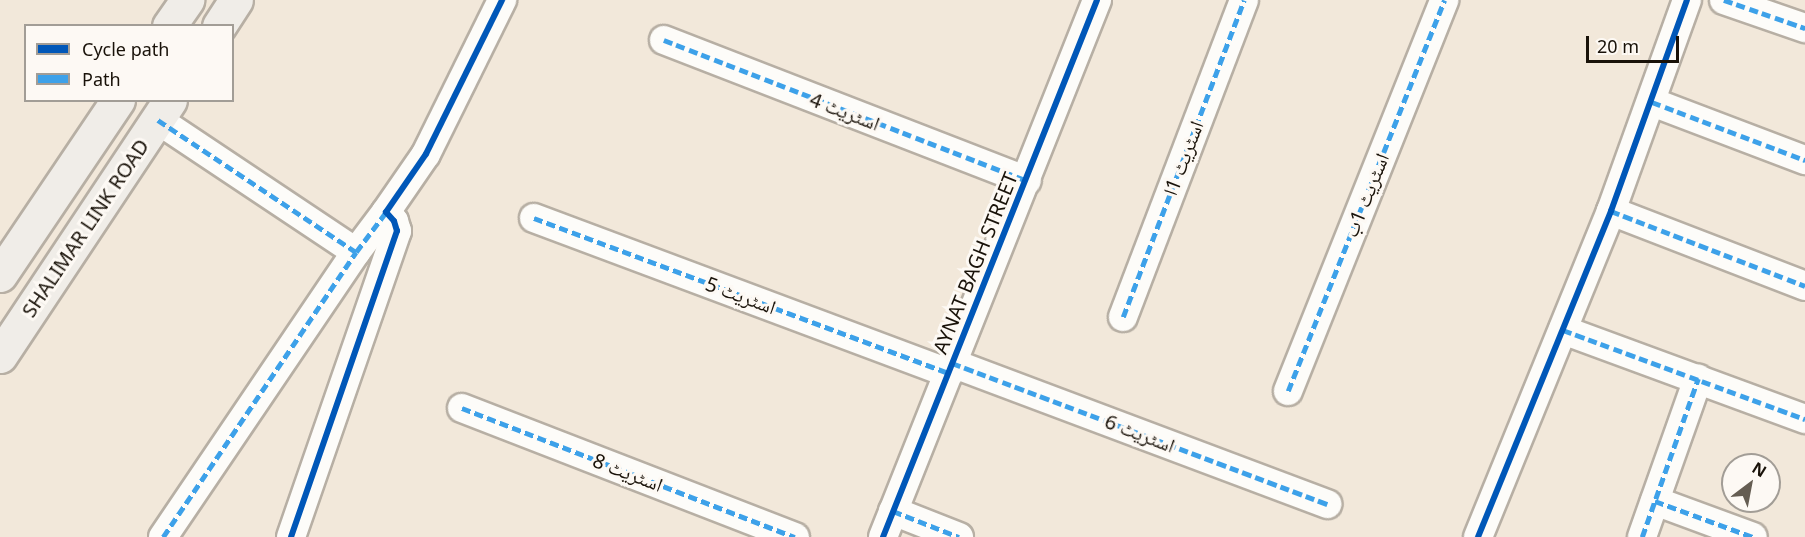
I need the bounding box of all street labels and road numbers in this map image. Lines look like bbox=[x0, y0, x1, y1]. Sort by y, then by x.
street label: اسٹریٹ 4 bbox=[807, 87, 883, 135]
street label: اسٹریٹ 1ا bbox=[1158, 117, 1208, 199]
street label: SHALIMAR LINK ROAD bbox=[16, 134, 154, 322]
street label: اسٹریٹ 1ب bbox=[1338, 149, 1394, 241]
street label: AYNAT BAGH STREET bbox=[928, 169, 1022, 357]
street label: اسٹریٹ 5 bbox=[703, 271, 779, 319]
street label: اسٹریٹ 6 bbox=[1102, 409, 1178, 457]
street label: اسٹریٹ 8 bbox=[590, 448, 666, 496]

